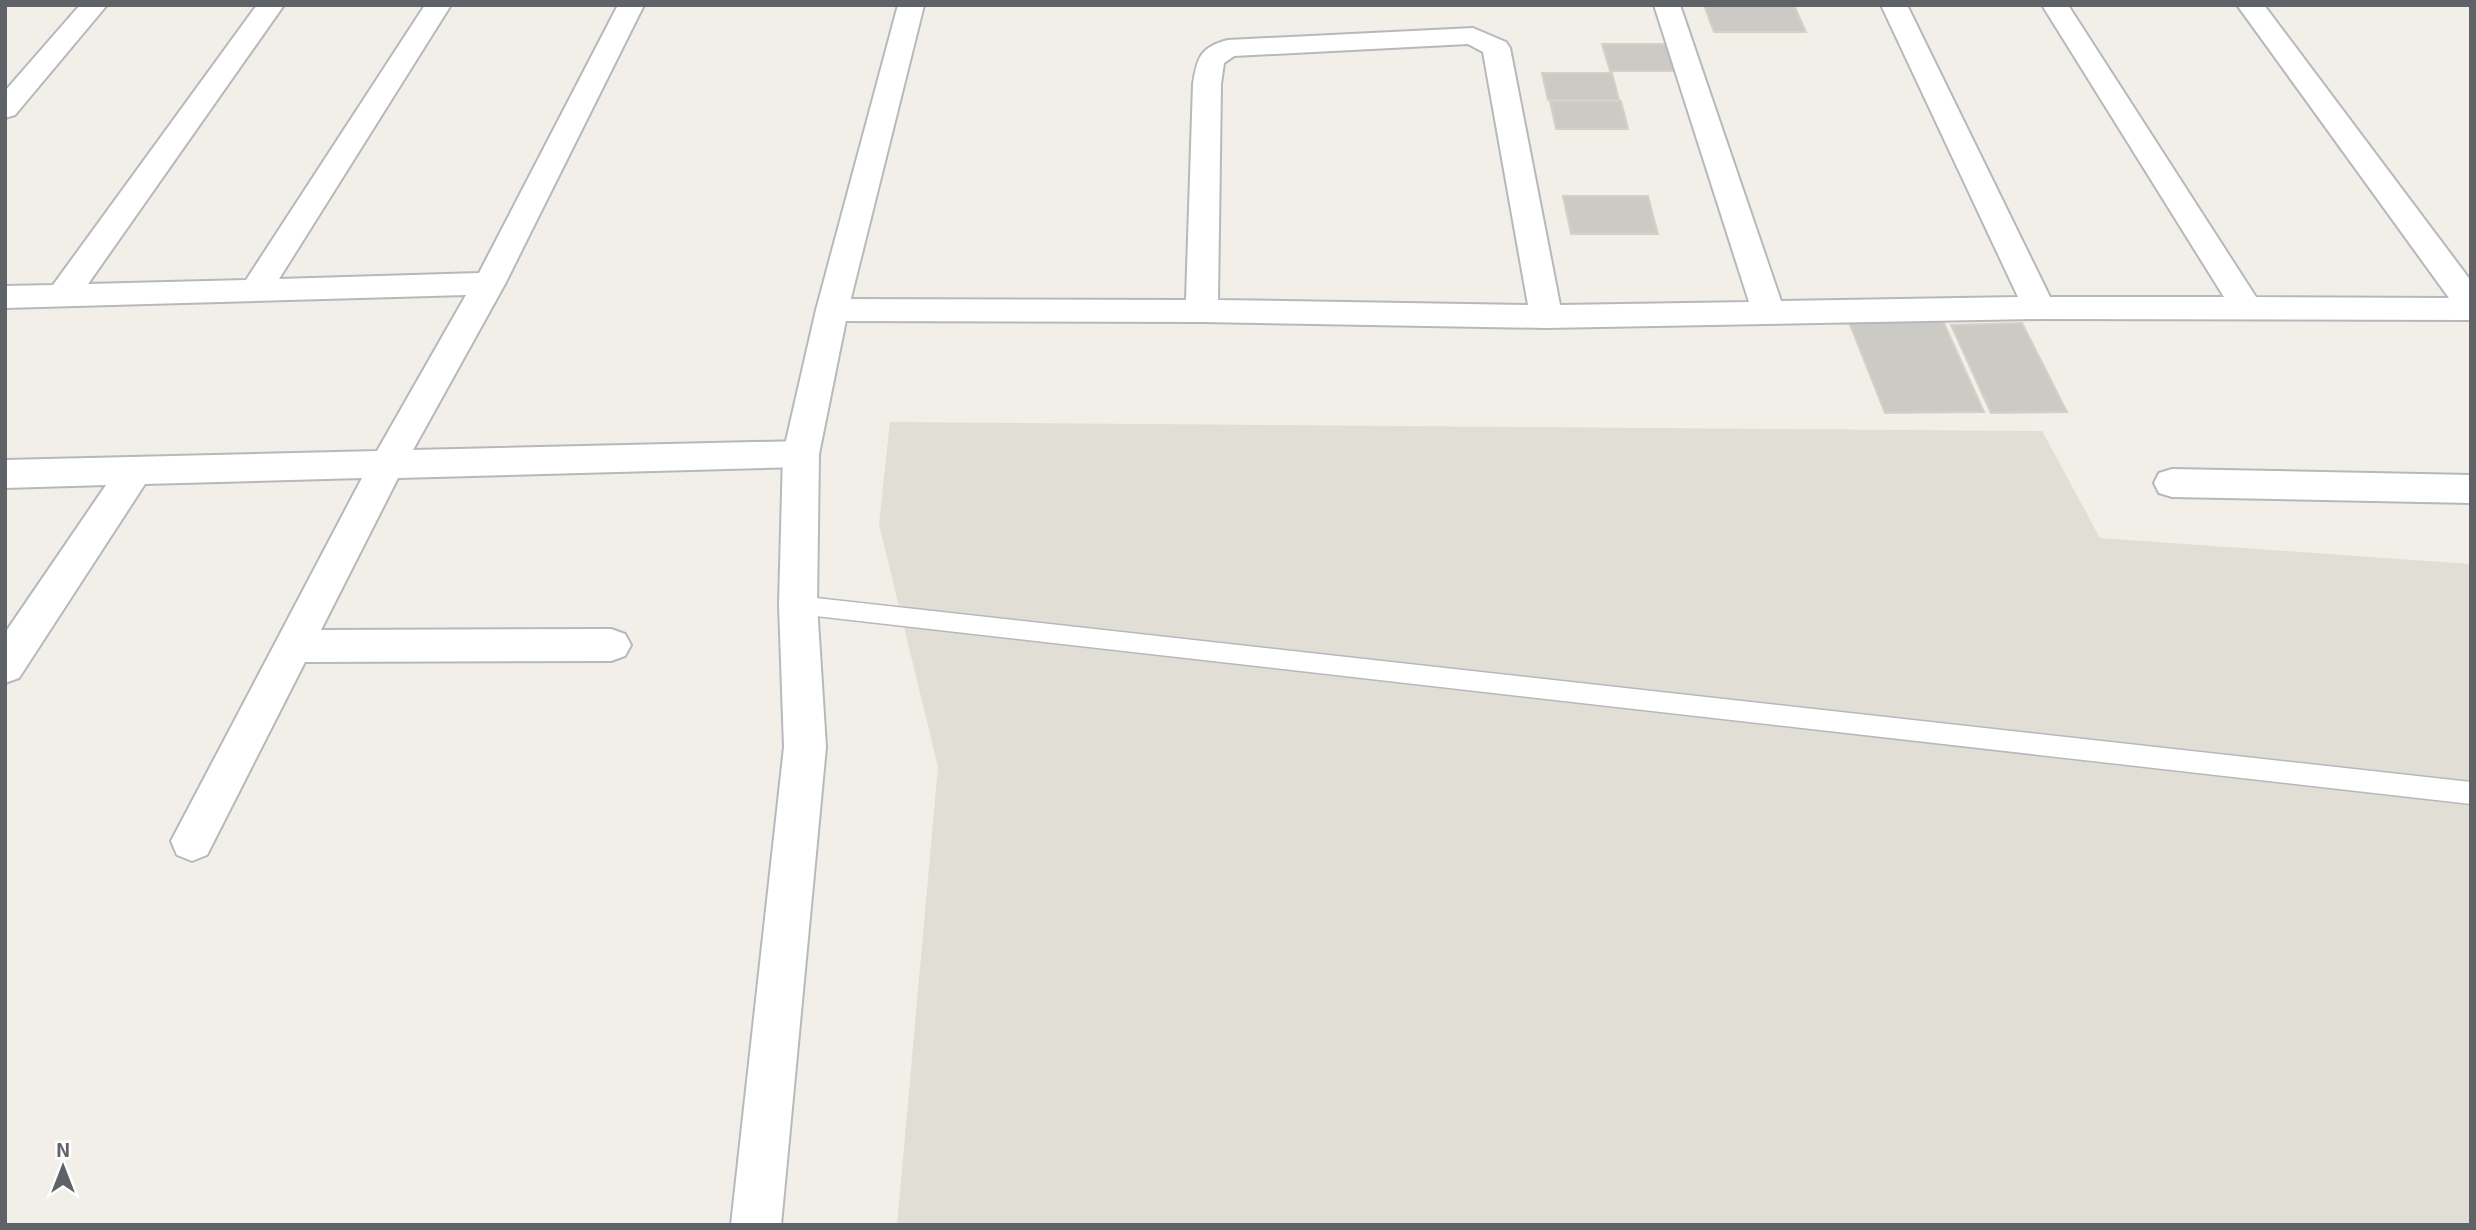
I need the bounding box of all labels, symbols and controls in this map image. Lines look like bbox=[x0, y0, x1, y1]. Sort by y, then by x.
north arrow bbox=[28, 1132, 98, 1202]
text: N bbox=[56, 1138, 70, 1161]

